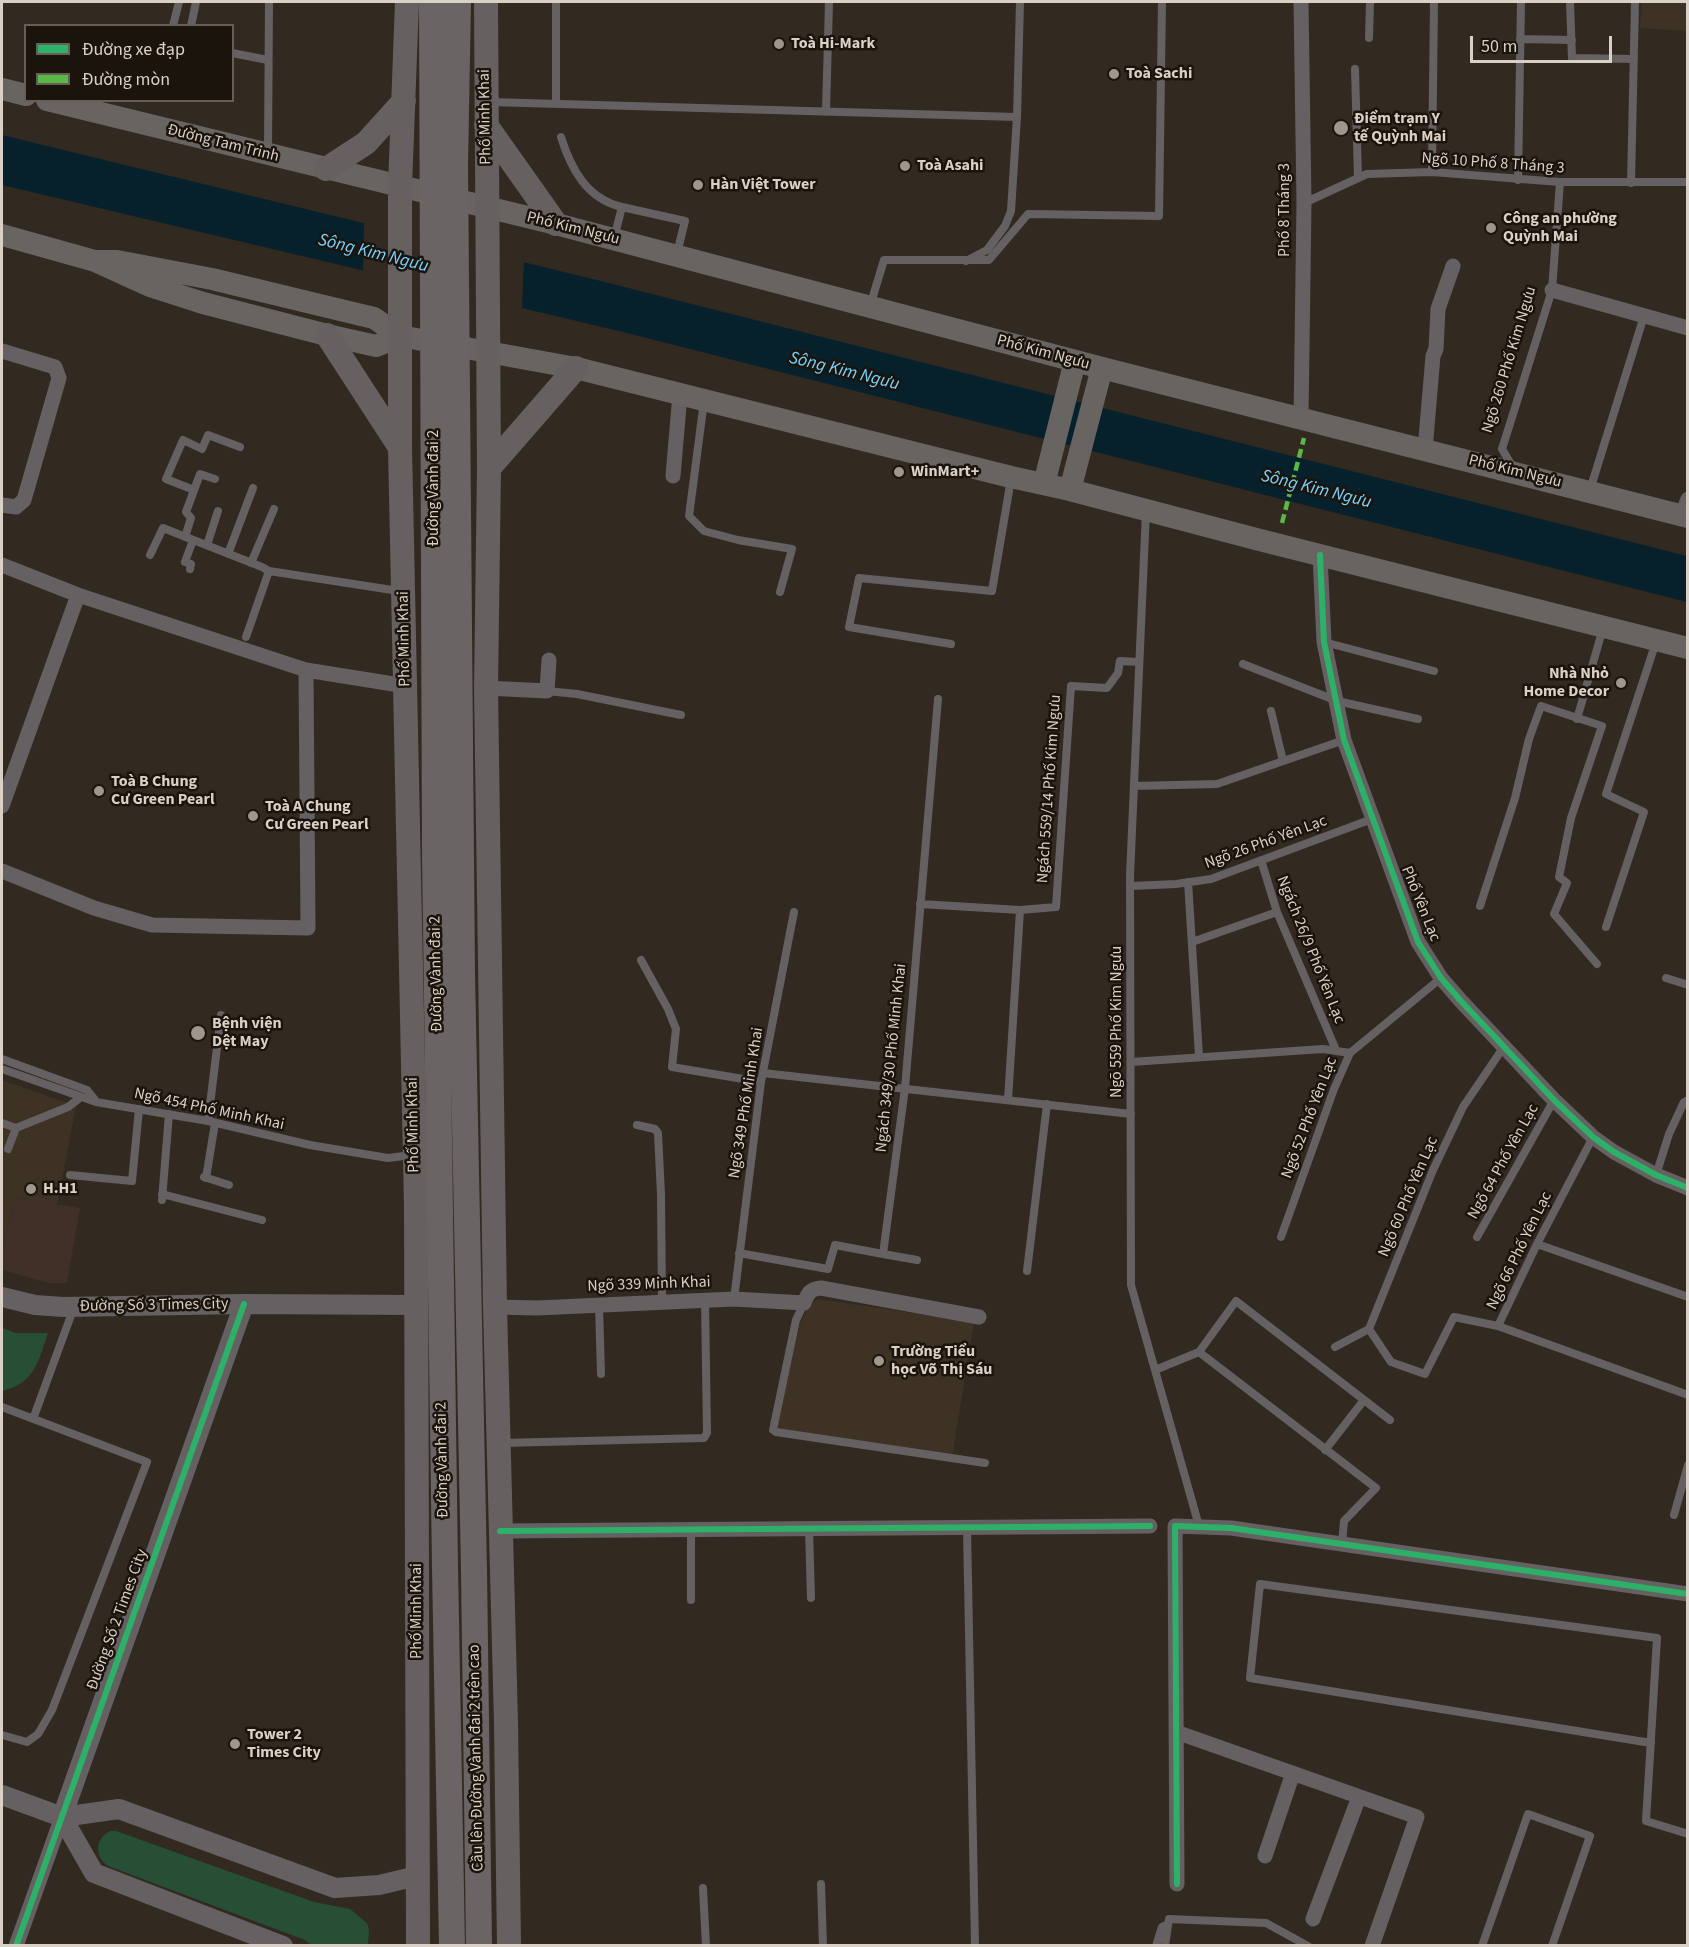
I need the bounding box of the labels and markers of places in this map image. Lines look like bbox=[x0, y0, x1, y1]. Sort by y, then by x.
place label: Toà Hi-Mark bbox=[791, 34, 875, 54]
marker: Toà Hi-Mark bbox=[772, 37, 786, 51]
place label: Toà Sachi bbox=[1126, 64, 1192, 84]
marker: Toà Sachi bbox=[1107, 67, 1121, 81]
place label: Điểm trạm Y tế Quỳnh Mai bbox=[1354, 109, 1446, 147]
marker: Điểm trạm Y tế Quỳnh Mai bbox=[1332, 119, 1350, 137]
place label: Toà Asahi bbox=[917, 156, 983, 176]
marker: Toà Asahi bbox=[898, 159, 912, 173]
place label: Hàn Việt Tower bbox=[710, 175, 816, 195]
marker: Hàn Việt Tower bbox=[691, 178, 705, 192]
place label: Công an phường Quỳnh Mai bbox=[1503, 209, 1617, 247]
marker: Công an phường Quỳnh Mai bbox=[1484, 221, 1498, 235]
place label: WinMart+ bbox=[911, 462, 979, 482]
marker: WinMart+ bbox=[892, 465, 906, 479]
place label: Nhà Nhỏ Home Decor bbox=[1523, 664, 1609, 702]
marker: Nhà Nhỏ Home Decor bbox=[1614, 676, 1628, 690]
place label: Toà B Chung Cư Green Pearl bbox=[111, 772, 214, 810]
marker: Toà B Chung Cư Green Pearl bbox=[92, 784, 106, 798]
place label: Toà A Chung Cư Green Pearl bbox=[265, 797, 368, 835]
marker: Toà A Chung Cư Green Pearl bbox=[246, 809, 260, 823]
place label: Bệnh viện Dệt May bbox=[212, 1014, 282, 1052]
marker: Bệnh viện Dệt May bbox=[189, 1024, 207, 1042]
place label: H.H1 bbox=[43, 1179, 78, 1199]
marker: H.H1 bbox=[24, 1182, 38, 1196]
place label: Trường Tiểu học Võ Thị Sáu bbox=[891, 1342, 992, 1380]
marker: Trường Tiểu học Võ Thị Sáu bbox=[872, 1354, 886, 1368]
place label: Tower 2 Times City bbox=[247, 1725, 321, 1763]
marker: Tower 2 Times City bbox=[228, 1737, 242, 1751]

